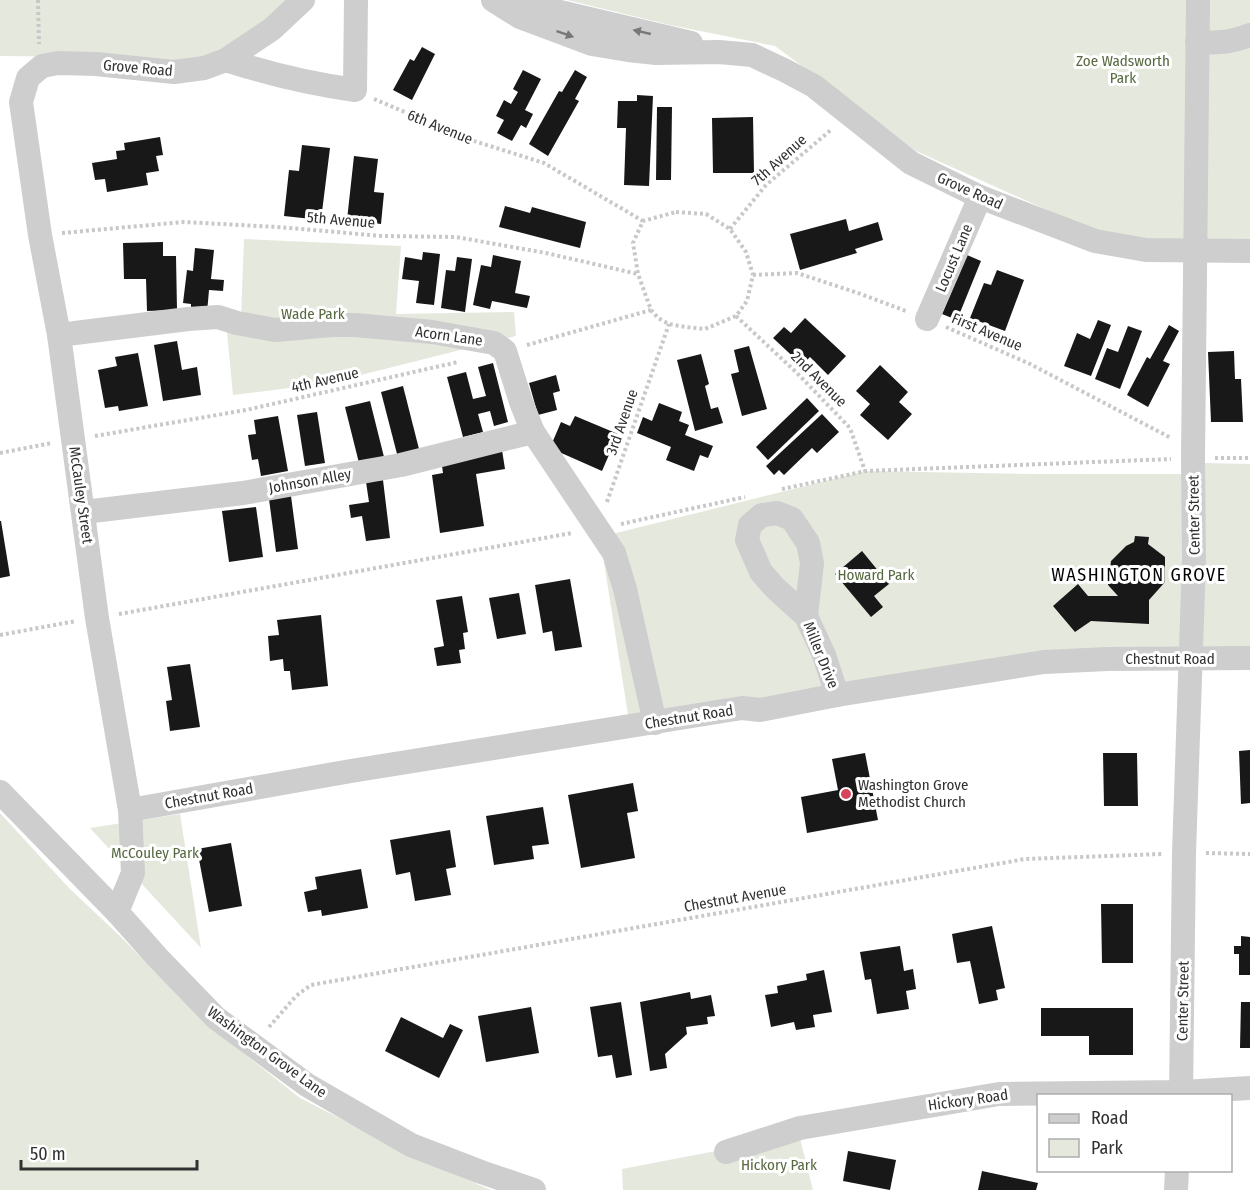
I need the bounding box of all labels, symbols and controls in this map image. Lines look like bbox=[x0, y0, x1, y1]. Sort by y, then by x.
one-way arrow bbox=[633, 26, 651, 36]
one-way arrow bbox=[556, 30, 574, 40]
park label: Zoe Wadsworth Park bbox=[1076, 52, 1170, 87]
street label: Grove Road bbox=[102, 56, 174, 80]
street label: 6th Avenue bbox=[405, 106, 475, 148]
street label: 7th Avenue bbox=[748, 131, 810, 189]
street label: Grove Road bbox=[934, 169, 1006, 213]
street label: 5th Avenue bbox=[306, 208, 376, 232]
street label: Locust Lane bbox=[932, 221, 976, 295]
park label: Wade Park bbox=[281, 305, 345, 323]
street label: First Avenue bbox=[949, 309, 1025, 355]
street label: Acorn Lane bbox=[414, 322, 484, 350]
street label: 2nd Avenue bbox=[787, 347, 851, 411]
street label: 4th Avenue bbox=[290, 364, 360, 396]
street label: 3rd Avenue bbox=[602, 387, 642, 457]
street label: McCauley Street bbox=[65, 445, 97, 545]
street label: Johnson Alley bbox=[267, 465, 353, 497]
street label: Center Street bbox=[1184, 475, 1204, 555]
district label: WASHINGTON GROVE bbox=[1051, 564, 1227, 586]
park label: Howard Park bbox=[838, 566, 914, 584]
street label: Miller Drive bbox=[800, 619, 842, 691]
street label: Chestnut Road bbox=[1125, 650, 1215, 668]
street label: Chestnut Road bbox=[643, 701, 735, 733]
place label: Washington Grove Methodist Church bbox=[858, 776, 968, 811]
street label: Chestnut Road bbox=[163, 779, 255, 813]
marker: Washington Grove Methodist Church bbox=[839, 787, 853, 801]
park label: McCouley Park bbox=[111, 844, 199, 862]
street label: Chestnut Avenue bbox=[683, 880, 787, 916]
street label: Center Street bbox=[1173, 961, 1193, 1041]
street label: Washington Grove Lane bbox=[204, 1003, 330, 1101]
street label: Hickory Road bbox=[927, 1085, 1009, 1115]
legend bbox=[1037, 1094, 1232, 1172]
text: Road bbox=[1091, 1107, 1128, 1129]
scale bar bbox=[21, 1133, 196, 1171]
text: Park bbox=[1091, 1137, 1124, 1159]
text: 50 m bbox=[30, 1143, 66, 1165]
park label: Hickory Park bbox=[741, 1156, 817, 1174]

